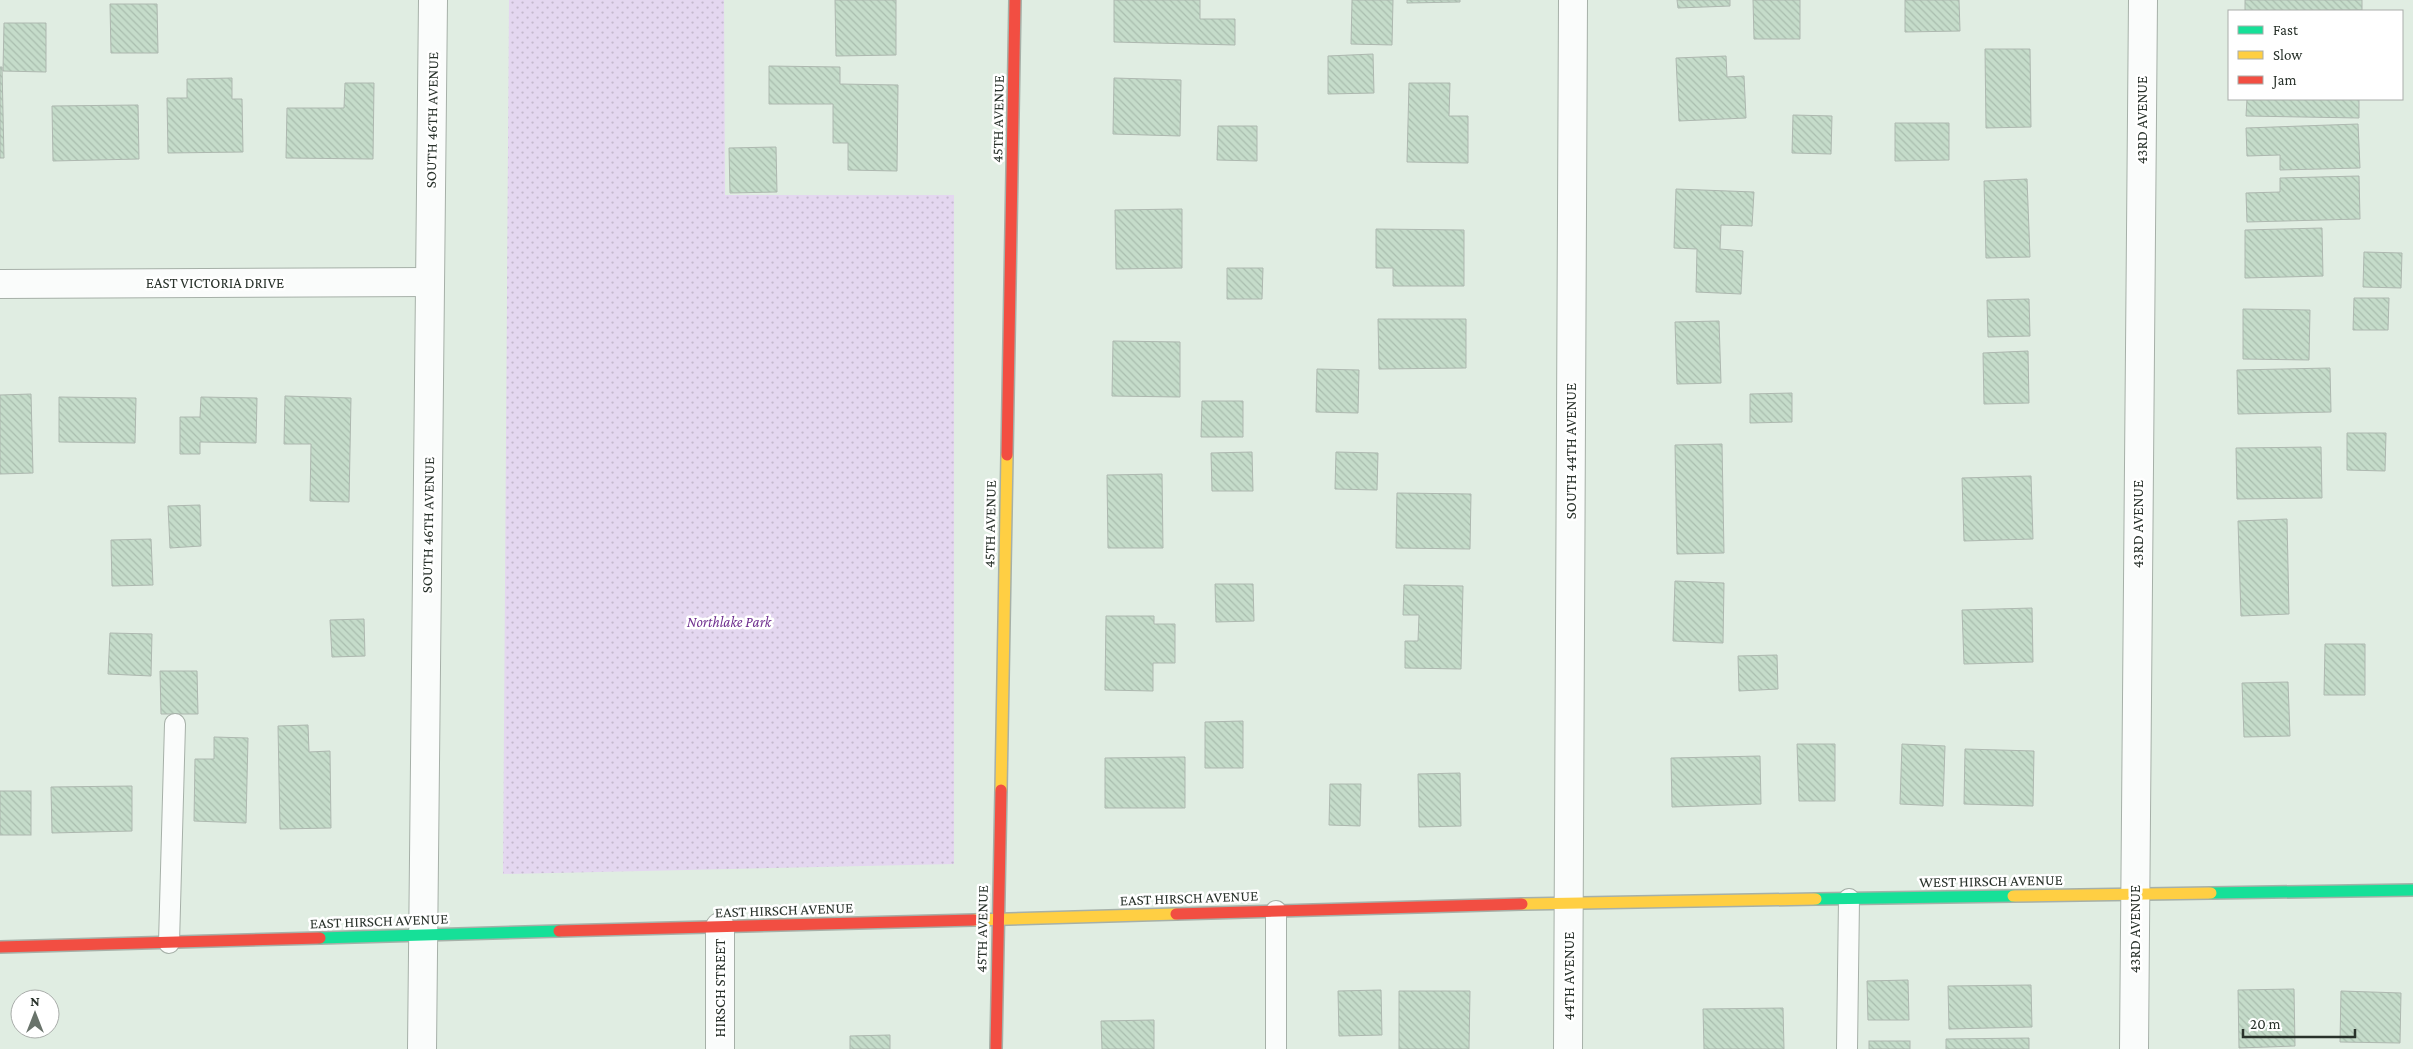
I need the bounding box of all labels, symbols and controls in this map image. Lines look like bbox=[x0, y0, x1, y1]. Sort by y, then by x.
legend bbox=[2228, 10, 2403, 100]
text: Fast bbox=[2273, 22, 2299, 38]
text: Slow bbox=[2273, 47, 2303, 63]
street label: SOUTH 46TH AVENUE bbox=[423, 52, 441, 188]
text: Jam bbox=[2271, 72, 2296, 89]
street label: 45TH AVENUE bbox=[989, 75, 1007, 163]
street label: 43RD AVENUE bbox=[2134, 76, 2150, 164]
street label: EAST VICTORIA DRIVE bbox=[146, 275, 284, 291]
street label: SOUTH 44TH AVENUE bbox=[1563, 383, 1579, 519]
street label: SOUTH 46TH AVENUE bbox=[419, 457, 437, 593]
street label: 45TH AVENUE bbox=[981, 480, 999, 568]
street label: 43RD AVENUE bbox=[2130, 480, 2146, 568]
park label: Northlake Park bbox=[687, 614, 773, 630]
street label: WEST HIRSCH AVENUE bbox=[1919, 872, 2063, 890]
street label: 45TH AVENUE bbox=[973, 885, 991, 973]
street label: 43RD AVENUE bbox=[2127, 885, 2143, 973]
street label: EAST HIRSCH AVENUE bbox=[1120, 888, 1258, 908]
street label: EAST HIRSCH AVENUE bbox=[715, 900, 853, 920]
street label: EAST HIRSCH AVENUE bbox=[310, 911, 448, 931]
street label: 44TH AVENUE bbox=[1561, 932, 1577, 1020]
street label: HIRSCH STREET bbox=[712, 939, 728, 1037]
north arrow bbox=[10, 989, 60, 1039]
text: N bbox=[30, 993, 40, 1009]
scale bar bbox=[2243, 1006, 2356, 1038]
text: 20 m bbox=[2250, 1016, 2281, 1032]

